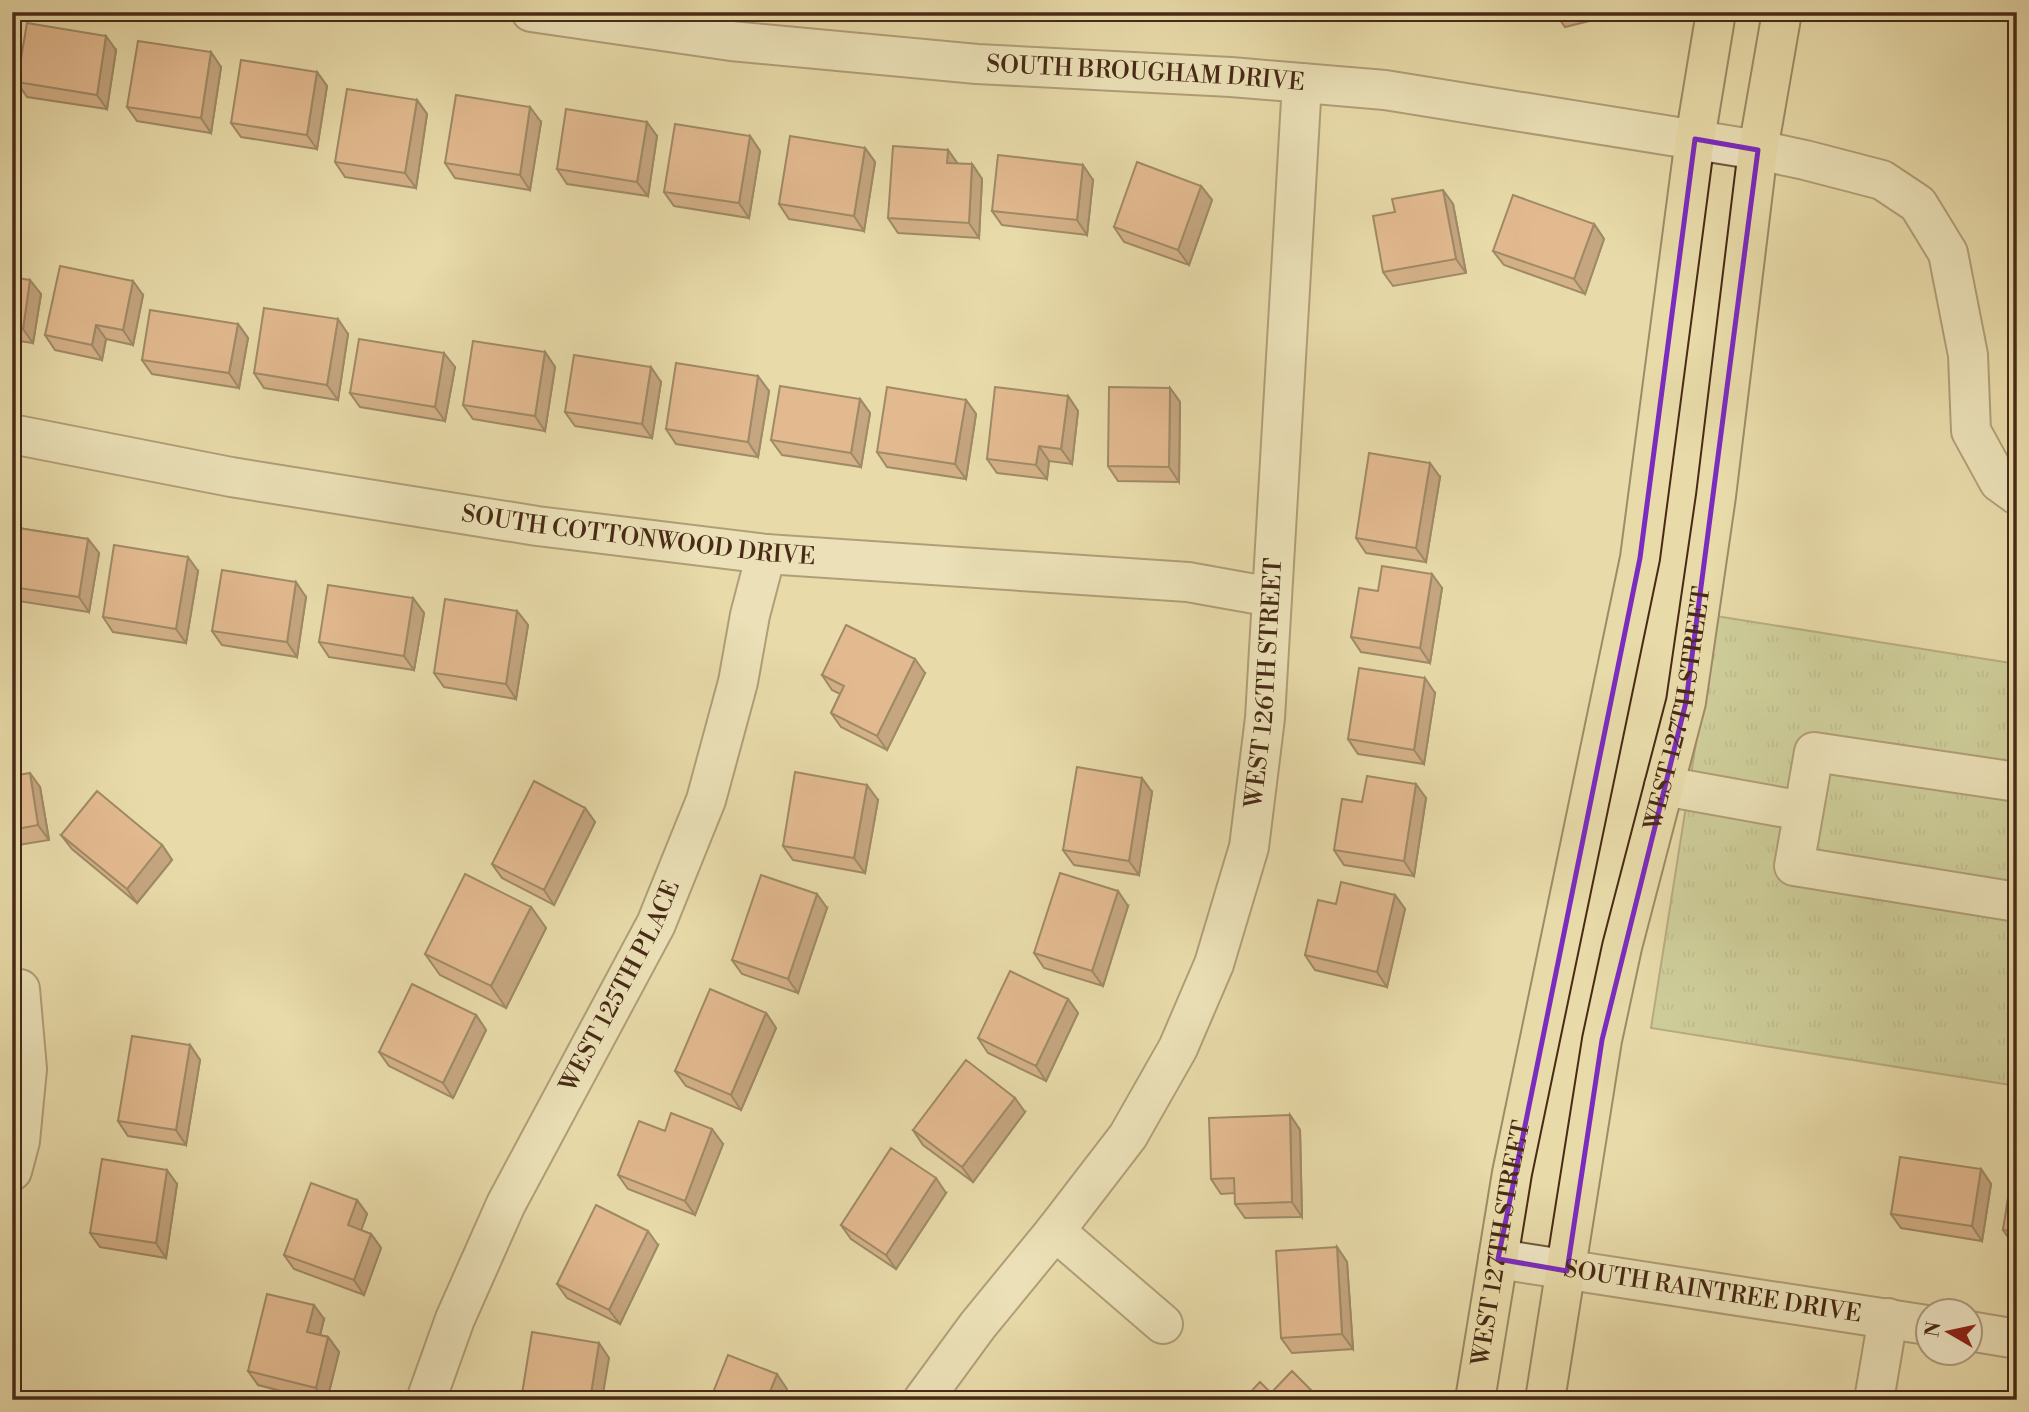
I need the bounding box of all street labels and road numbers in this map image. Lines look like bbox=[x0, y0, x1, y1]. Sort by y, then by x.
street label: SOUTH BROUGHAM DRIVE bbox=[986, 50, 1306, 98]
street label: SOUTH COTTONWOOD DRIVE bbox=[459, 499, 816, 572]
street label: WEST 126TH STREET bbox=[1239, 557, 1289, 811]
street label: WEST 127TH STREET bbox=[1638, 585, 1718, 835]
street label: WEST 125TH PLACE bbox=[553, 876, 687, 1098]
street label: WEST 127TH STREET bbox=[1466, 1118, 1538, 1369]
street label: SOUTH RAINTREE DRIVE bbox=[1562, 1254, 1863, 1330]

